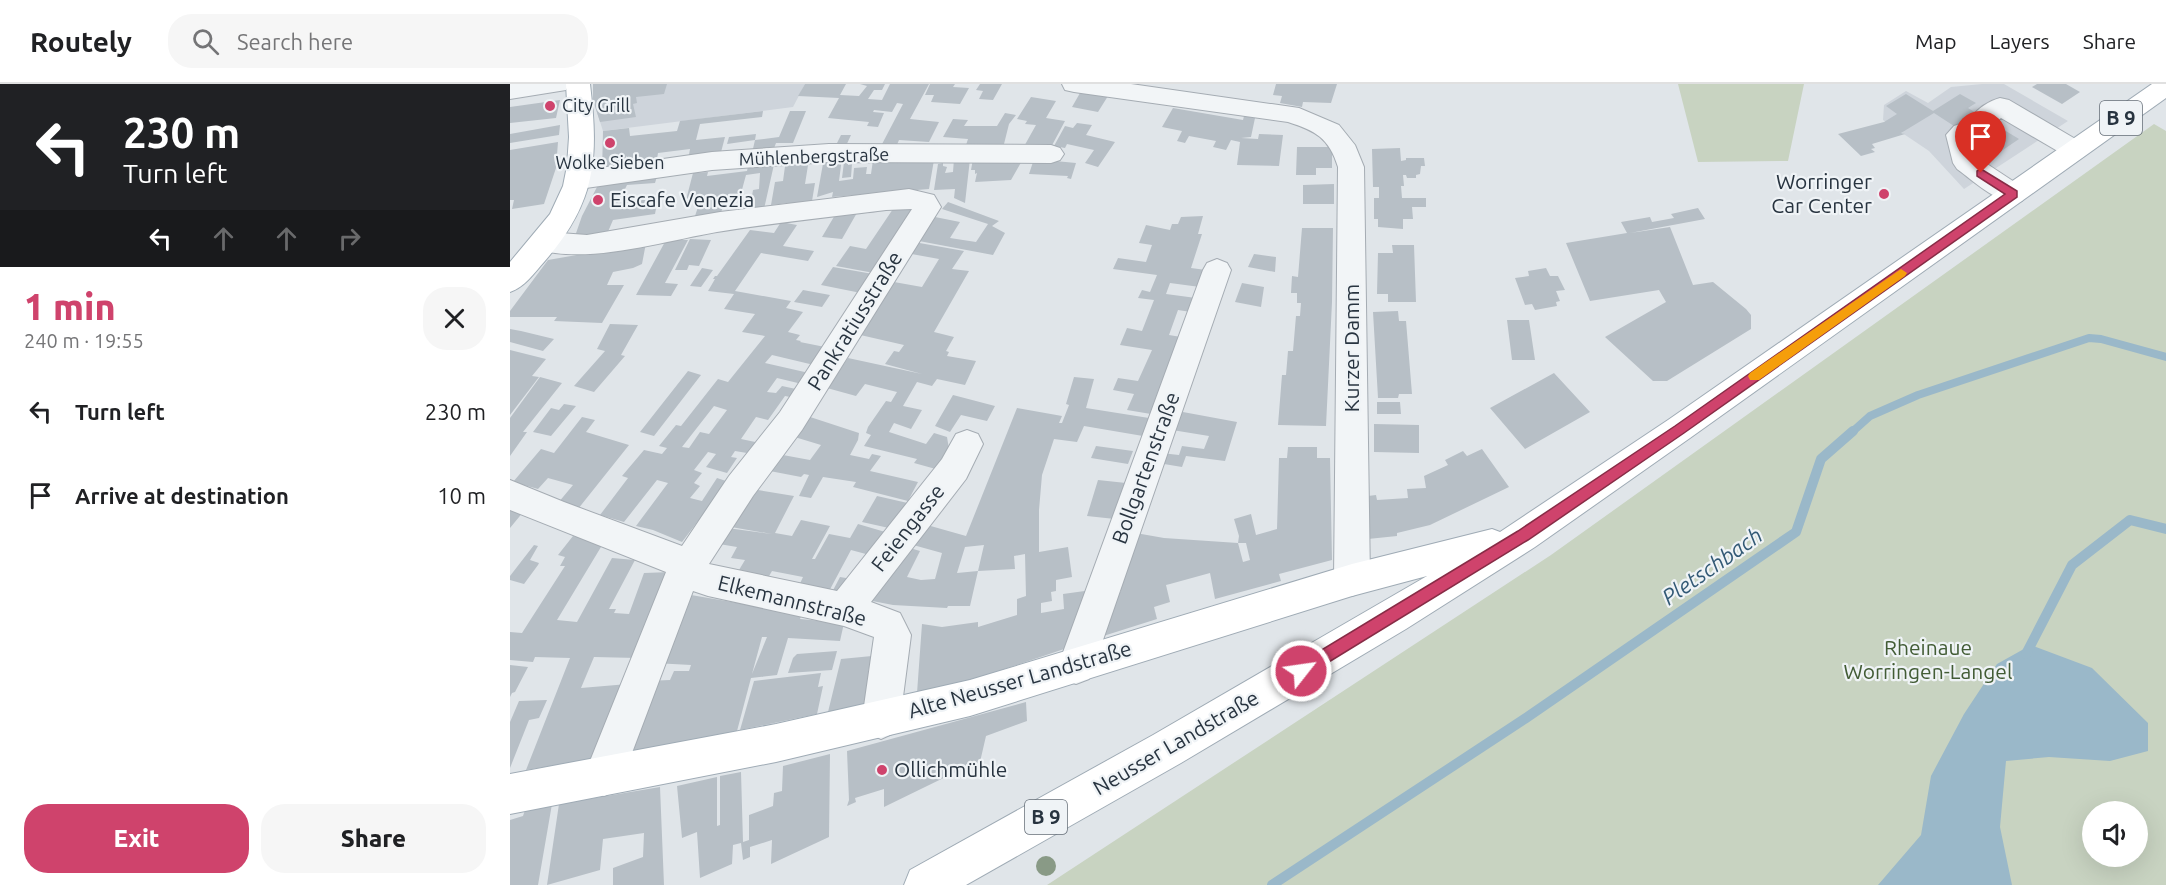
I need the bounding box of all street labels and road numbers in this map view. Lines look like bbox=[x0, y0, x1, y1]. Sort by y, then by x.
road number: B 9 bbox=[2100, 101, 2142, 135]
street label: Mühlenbergstraße bbox=[738, 143, 890, 169]
street label: Pankratiusstraße bbox=[802, 247, 907, 394]
street label: Kurzer Damm bbox=[1339, 284, 1363, 412]
street label: Bollgartenstraße bbox=[1106, 389, 1184, 547]
street label: Feiengasse bbox=[866, 479, 949, 576]
street label: Elkemannstraße bbox=[715, 570, 869, 630]
street label: Alte Neusser Landstraße bbox=[905, 636, 1134, 722]
street label: Neusser Landstraße bbox=[1088, 685, 1263, 799]
road number: B 9 bbox=[1025, 800, 1067, 834]

